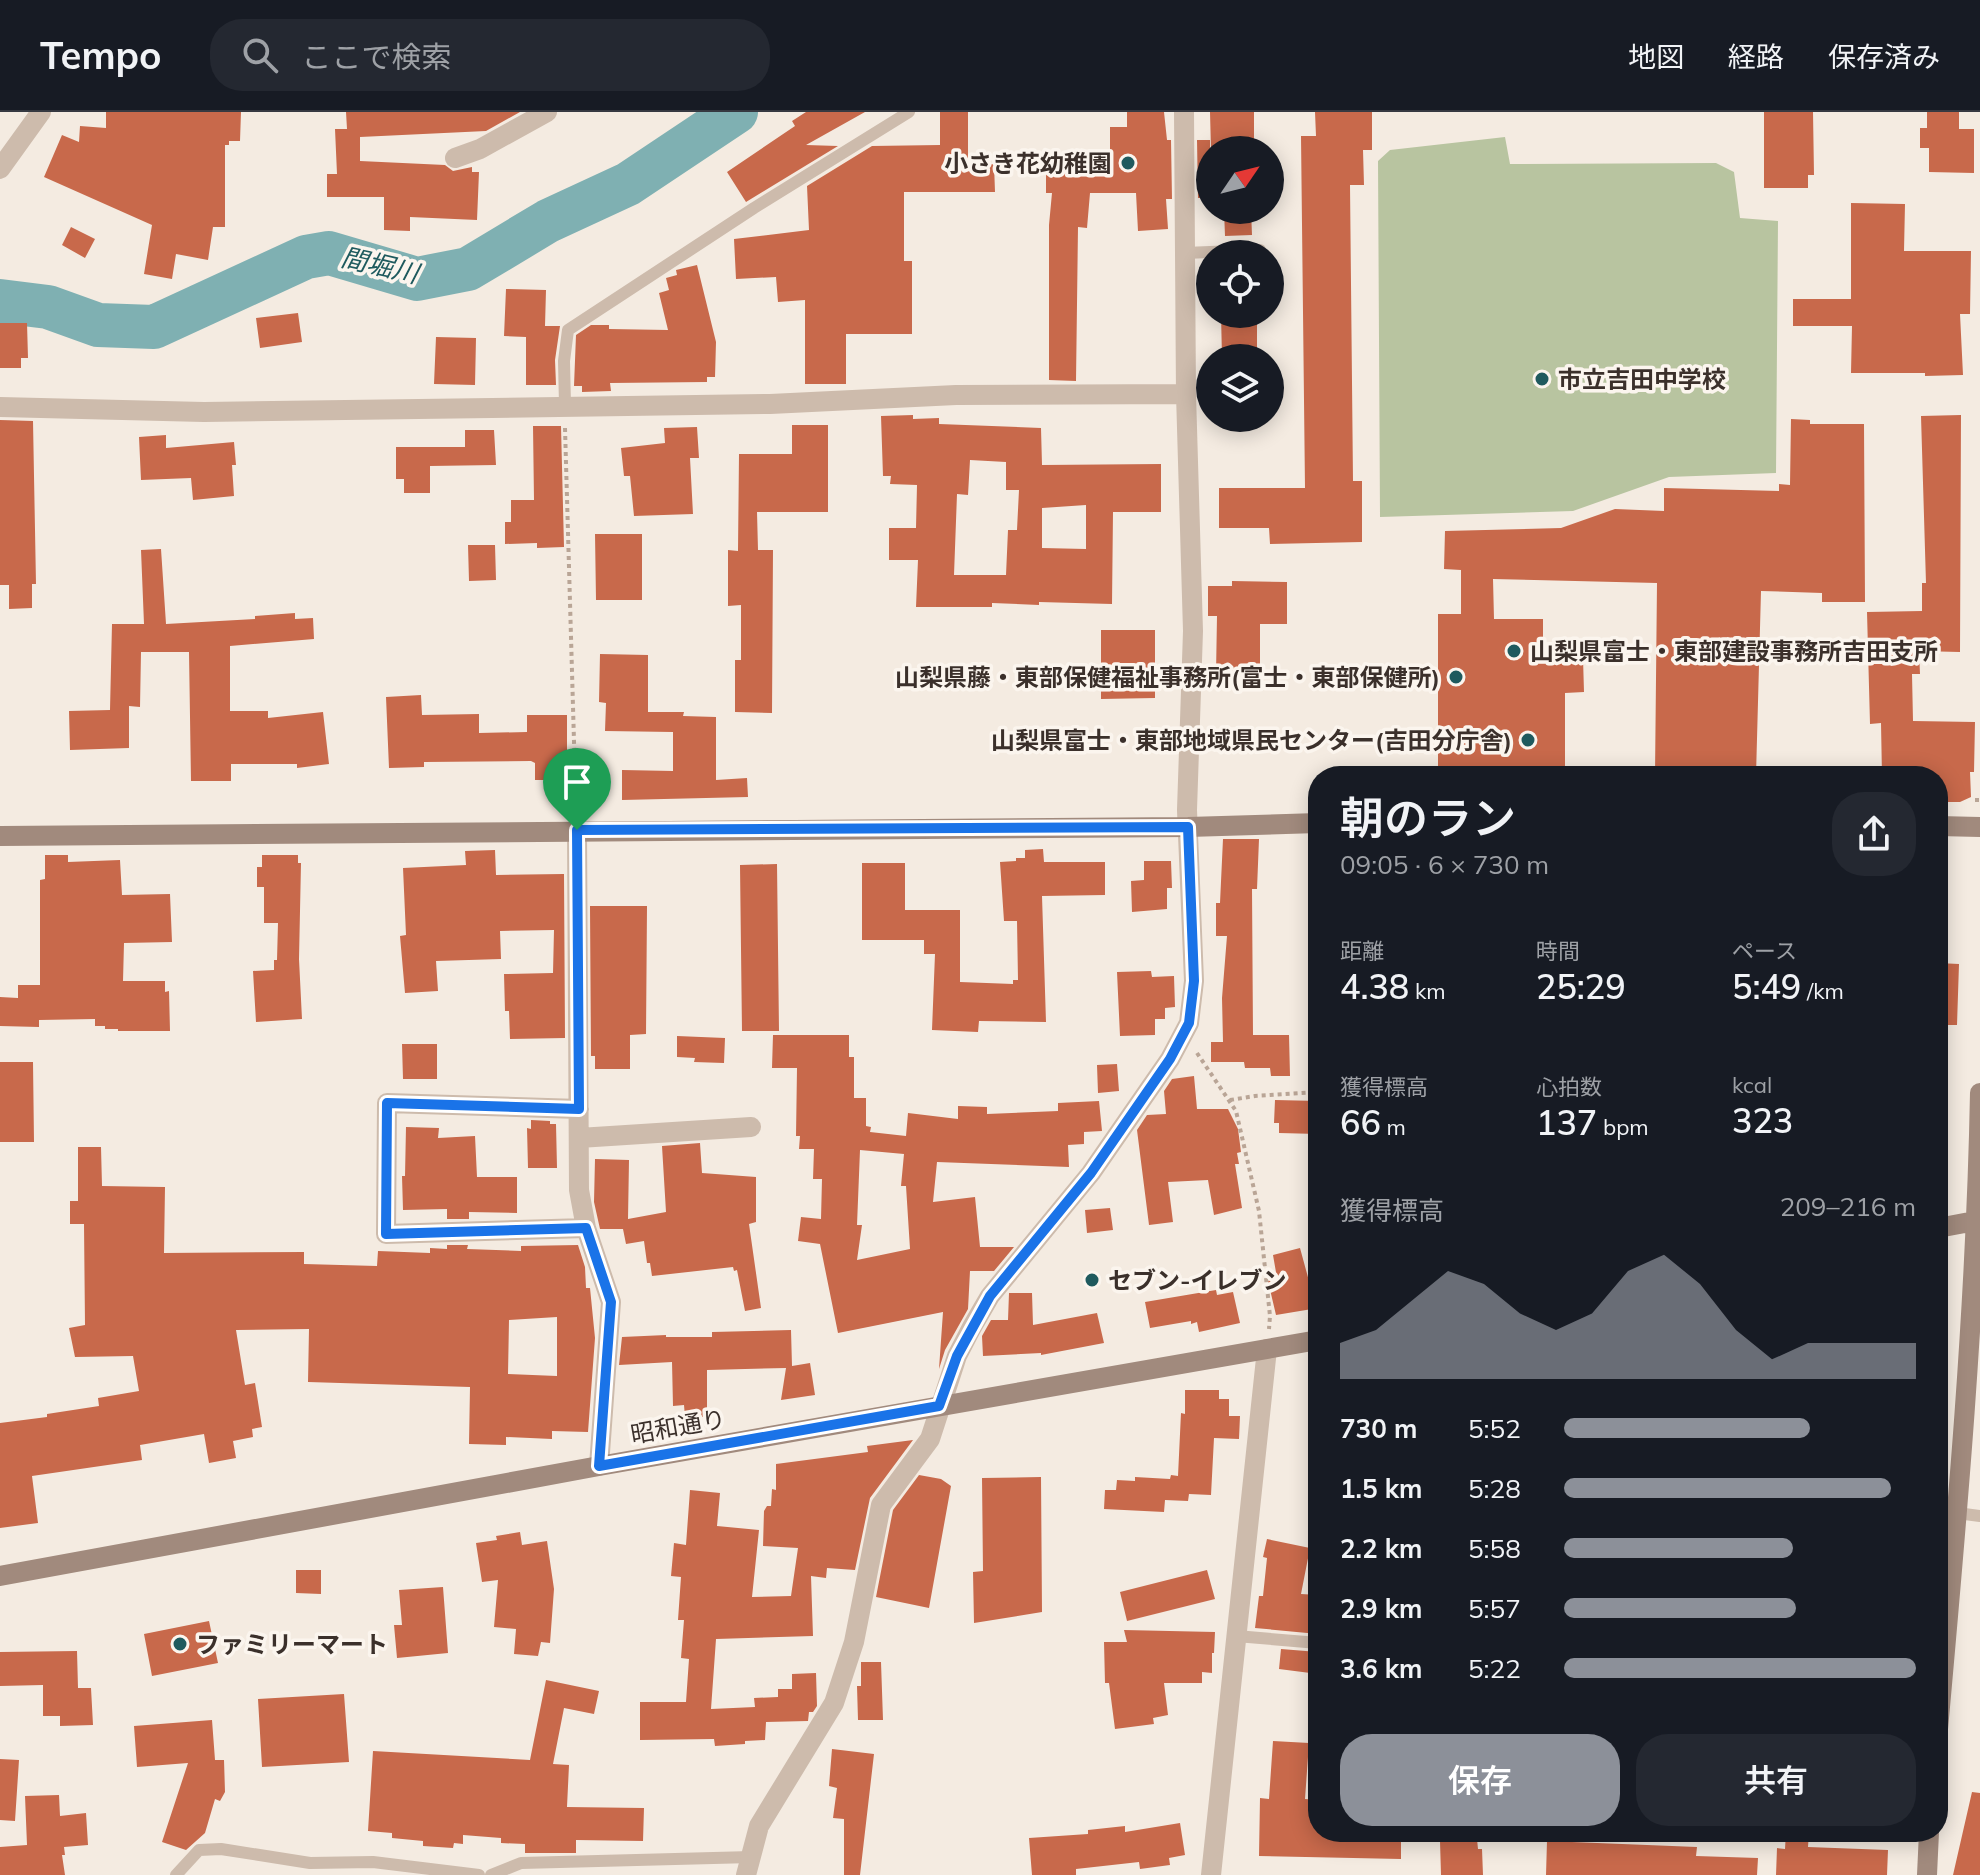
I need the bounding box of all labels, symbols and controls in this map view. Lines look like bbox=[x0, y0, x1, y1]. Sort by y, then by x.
search box bbox=[210, 19, 770, 91]
text: Tempo bbox=[40, 31, 162, 79]
icon: search bbox=[238, 33, 282, 77]
text: ここで検索 bbox=[302, 38, 452, 76]
text: 地図 bbox=[1628, 39, 1684, 74]
text: 経路 bbox=[1728, 39, 1784, 74]
text: 保存済み bbox=[1828, 39, 1940, 74]
north arrow bbox=[1196, 136, 1284, 224]
map controls bbox=[1196, 136, 1284, 432]
place label: 小さき花幼稚園 bbox=[944, 148, 1112, 178]
marker: 小さき花幼稚園 bbox=[1119, 154, 1137, 172]
water label: 間堀川 bbox=[338, 240, 425, 291]
button: locate bbox=[1196, 240, 1284, 328]
button: layers bbox=[1196, 344, 1284, 432]
place label: 市立吉田中学校 bbox=[1558, 364, 1726, 394]
marker: 市立吉田中学校 bbox=[1533, 370, 1551, 388]
place label: 山梨県富士・東部建設事務所吉田支所 bbox=[1530, 636, 1938, 666]
marker: 山梨県富士・東部建設事務所吉田支所 bbox=[1505, 642, 1523, 660]
place label: 山梨県藤・東部保健福祉事務所(富士・東部保健所) bbox=[895, 662, 1440, 692]
marker: 山梨県藤・東部保健福祉事務所(富士・東部保健所) bbox=[1447, 668, 1465, 686]
place label: 山梨県富士・東部地域県民センター(吉田分庁舎) bbox=[991, 725, 1512, 755]
marker: 山梨県富士・東部地域県民センター(吉田分庁舎) bbox=[1519, 731, 1537, 749]
pin bbox=[543, 748, 611, 830]
icon: arrive bbox=[555, 760, 599, 804]
text: 朝のラン bbox=[1340, 790, 1516, 845]
button: share bbox=[1832, 792, 1916, 876]
text: 09:05 · 6 × 730 m bbox=[1340, 848, 1549, 881]
text: 距離 bbox=[1340, 937, 1384, 965]
text: 時間 bbox=[1536, 937, 1580, 965]
text: ペース bbox=[1732, 937, 1797, 965]
text: 4.38 bbox=[1340, 965, 1409, 1008]
text: 25:29 bbox=[1536, 965, 1626, 1008]
text: 5:49 bbox=[1732, 965, 1801, 1008]
text: km bbox=[1409, 977, 1446, 1005]
text: /km bbox=[1801, 977, 1844, 1005]
text: kcal bbox=[1732, 1071, 1772, 1099]
text: 獲得標高 bbox=[1340, 1073, 1428, 1101]
text: 心拍数 bbox=[1536, 1073, 1602, 1101]
text: 323 bbox=[1732, 1099, 1793, 1142]
text: 66 bbox=[1340, 1101, 1381, 1144]
text: 137 bbox=[1536, 1101, 1597, 1144]
text: m bbox=[1381, 1113, 1406, 1141]
text: bpm bbox=[1597, 1113, 1649, 1141]
text: 209–216 m bbox=[1780, 1190, 1916, 1223]
text: 獲得標高 bbox=[1340, 1194, 1444, 1227]
place label: セブン-イレブン bbox=[1108, 1265, 1287, 1295]
marker: セブン-イレブン bbox=[1083, 1271, 1101, 1289]
street label: 昭和通り bbox=[628, 1403, 728, 1449]
text: 730 m bbox=[1340, 1412, 1417, 1445]
text: 5:52 bbox=[1468, 1412, 1521, 1445]
text: 1.5 km bbox=[1340, 1472, 1423, 1505]
text: 5:28 bbox=[1468, 1472, 1521, 1505]
text: 2.2 km bbox=[1340, 1532, 1423, 1565]
text: 5:58 bbox=[1468, 1532, 1521, 1565]
text: 2.9 km bbox=[1340, 1592, 1423, 1625]
text: 5:57 bbox=[1468, 1592, 1521, 1625]
place label: ファミリーマート bbox=[196, 1629, 388, 1659]
marker: ファミリーマート bbox=[171, 1635, 189, 1653]
text: 3.6 km bbox=[1340, 1652, 1423, 1685]
text: 5:22 bbox=[1468, 1652, 1521, 1685]
button: 保存 bbox=[1340, 1734, 1620, 1826]
button: 共有 bbox=[1636, 1734, 1916, 1826]

